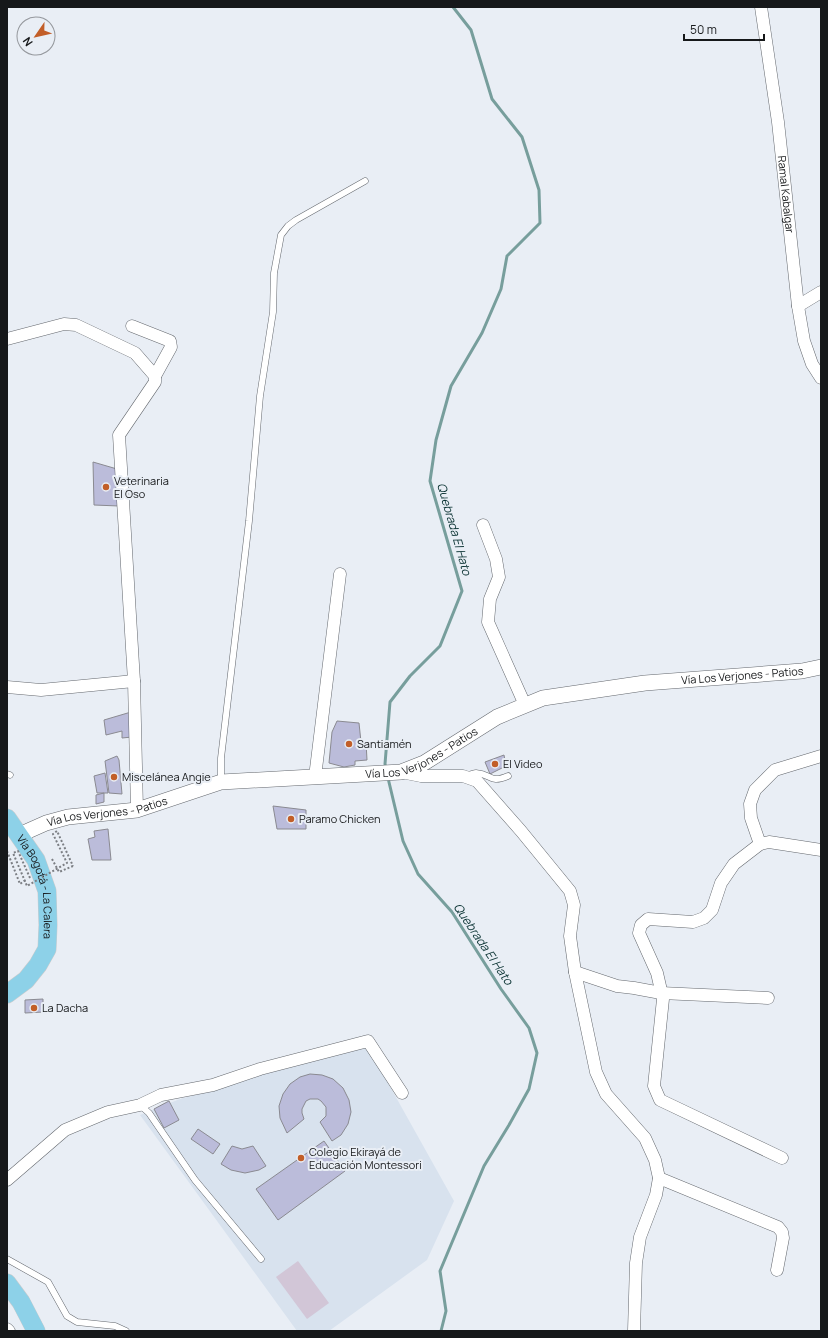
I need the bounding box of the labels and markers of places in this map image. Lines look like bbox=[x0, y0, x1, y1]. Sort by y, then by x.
place label: Veterinaria El Oso bbox=[114, 473, 169, 501]
marker: Veterinaria El Oso bbox=[101, 482, 111, 492]
place label: Santiamén bbox=[357, 736, 412, 751]
marker: Santiamén bbox=[344, 739, 354, 749]
place label: El Video bbox=[503, 756, 543, 771]
marker: El Video bbox=[490, 759, 500, 769]
place label: Miscelánea Angie bbox=[122, 769, 211, 784]
marker: Miscelánea Angie bbox=[109, 772, 119, 782]
place label: Paramo Chicken bbox=[299, 811, 381, 826]
marker: Paramo Chicken bbox=[286, 814, 296, 824]
place label: La Dacha bbox=[42, 1000, 88, 1015]
marker: La Dacha bbox=[29, 1003, 39, 1013]
place label: Colegio Ekirayá de Educación Montessori bbox=[309, 1144, 422, 1172]
marker: Colegio Ekirayá de Educación Montessori bbox=[296, 1153, 306, 1163]

